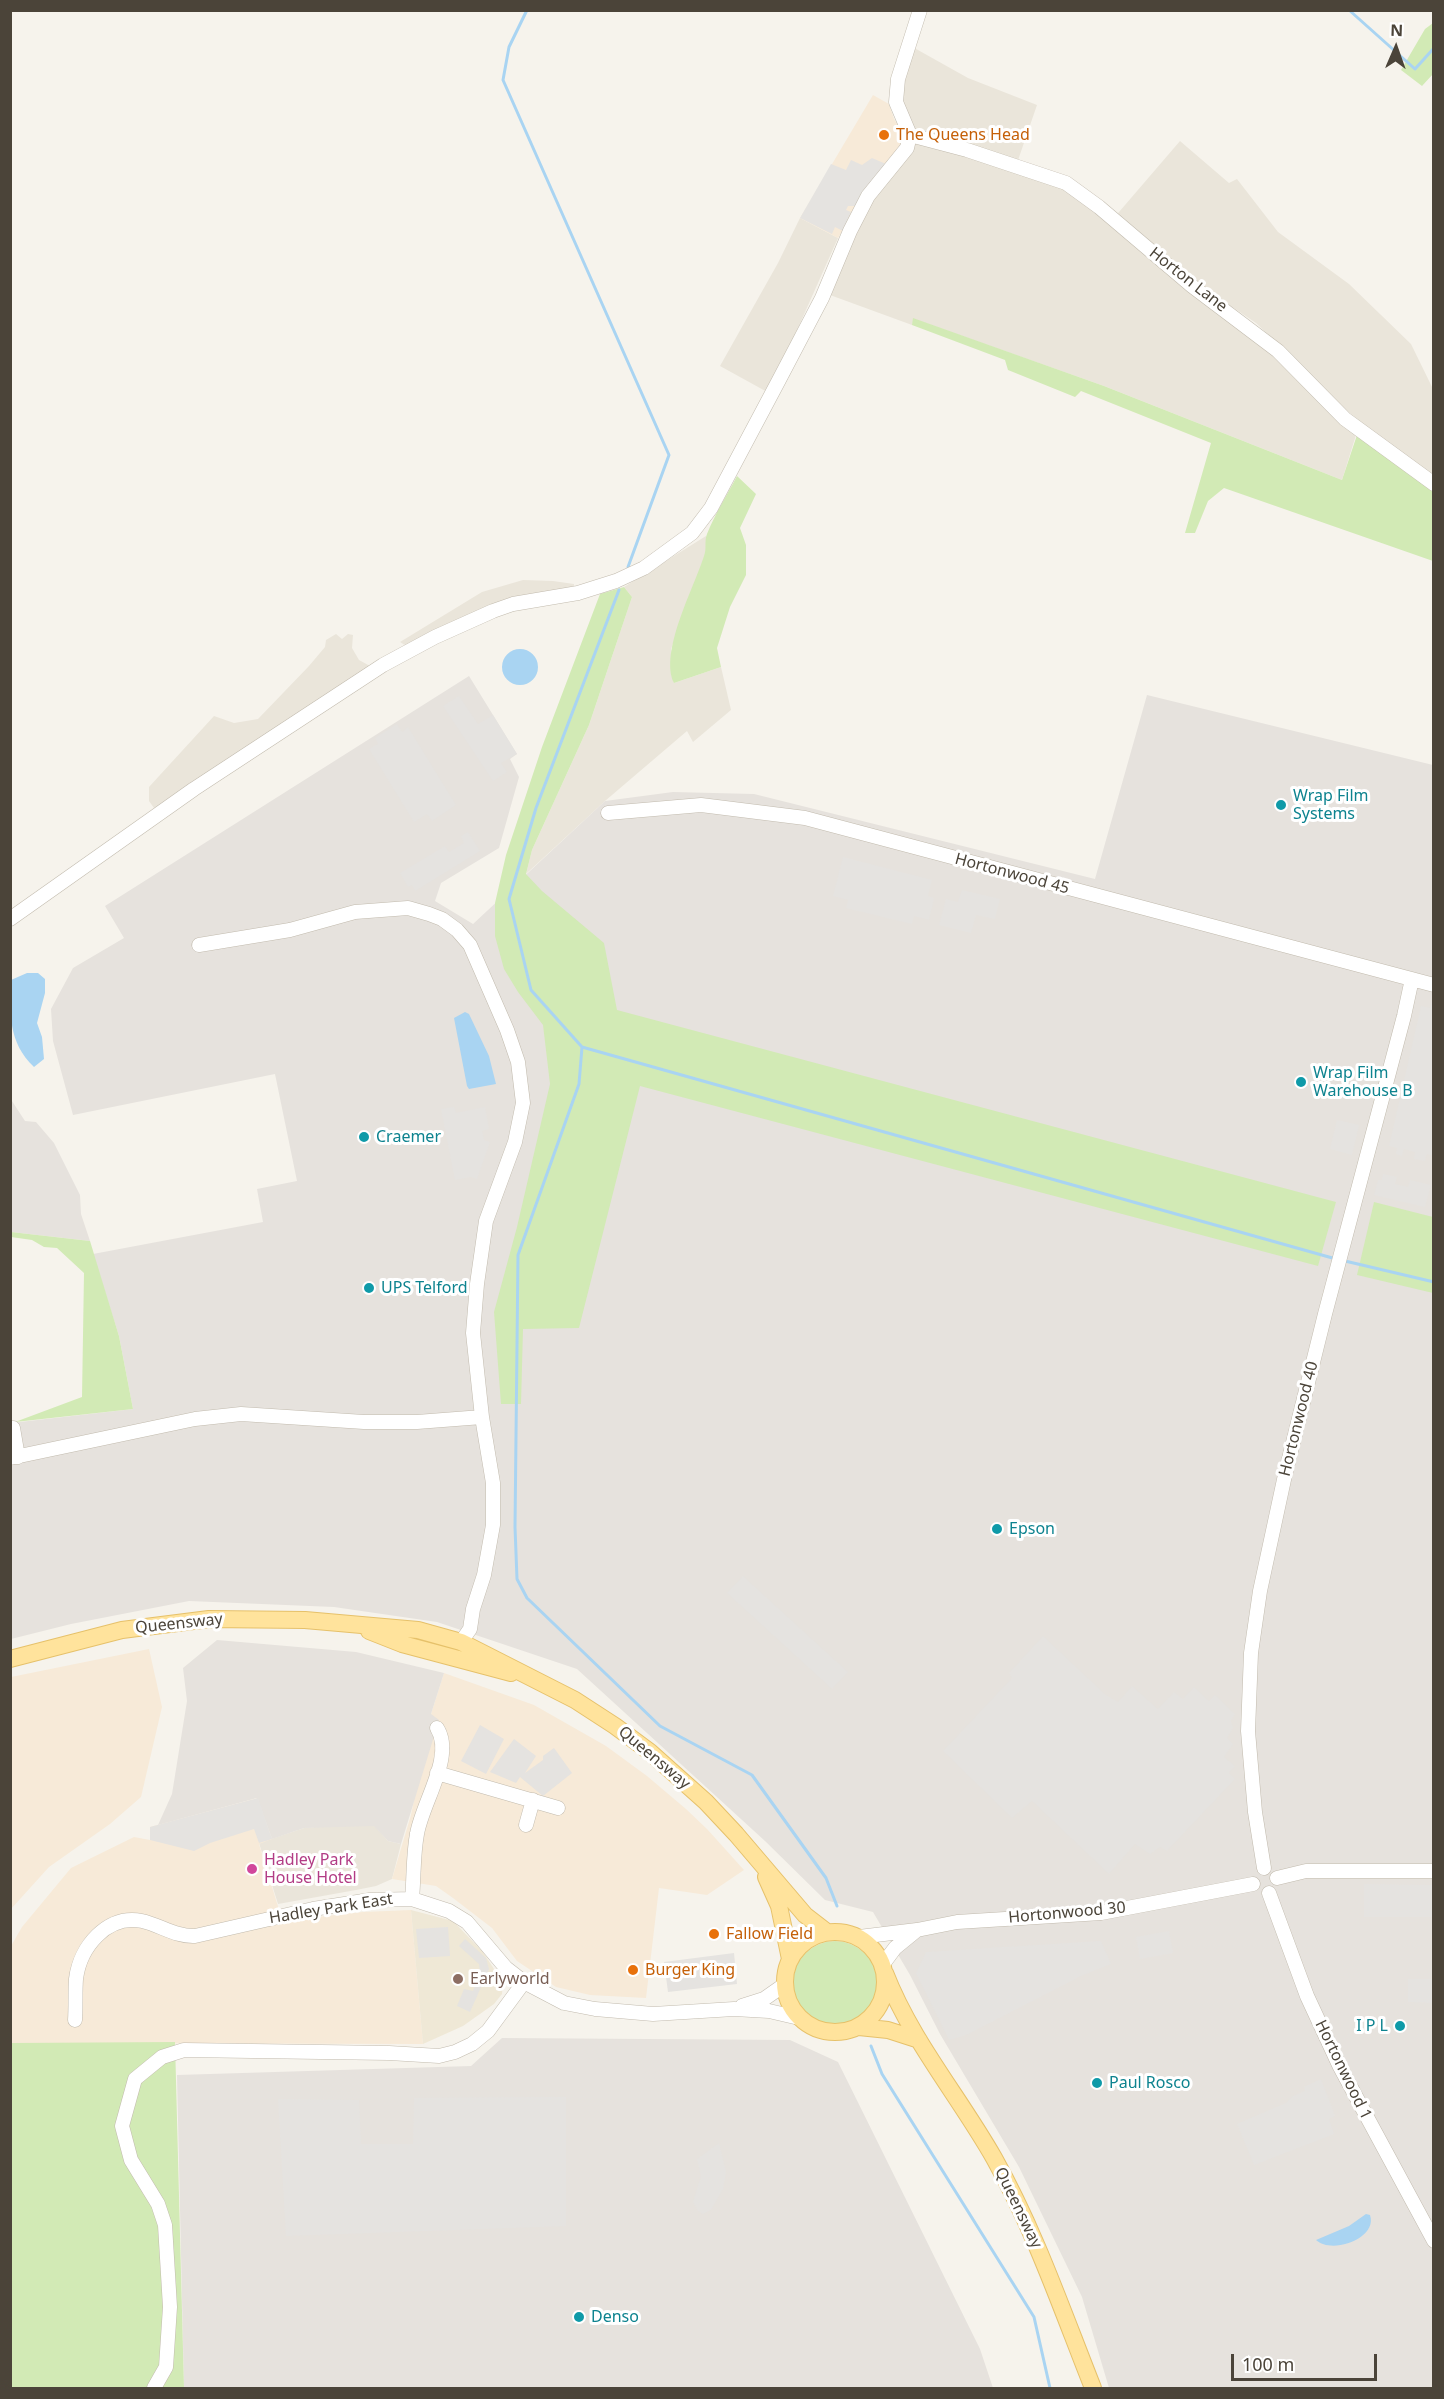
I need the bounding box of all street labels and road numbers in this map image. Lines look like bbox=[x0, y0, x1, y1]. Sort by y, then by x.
street label: Horton Lane bbox=[1145, 244, 1231, 316]
street label: Hortonwood 45 bbox=[953, 849, 1071, 899]
street label: Hortonwood 40 bbox=[1275, 1360, 1323, 1478]
street label: Queensway bbox=[134, 1610, 224, 1638]
street label: Queensway bbox=[614, 1722, 694, 1794]
street label: Hadley Park East bbox=[268, 1890, 394, 1928]
street label: Hortonwood 30 bbox=[1008, 1898, 1126, 1928]
street label: Hortonwood 1 bbox=[1311, 2017, 1375, 2123]
street label: Queensway bbox=[990, 2164, 1046, 2252]

